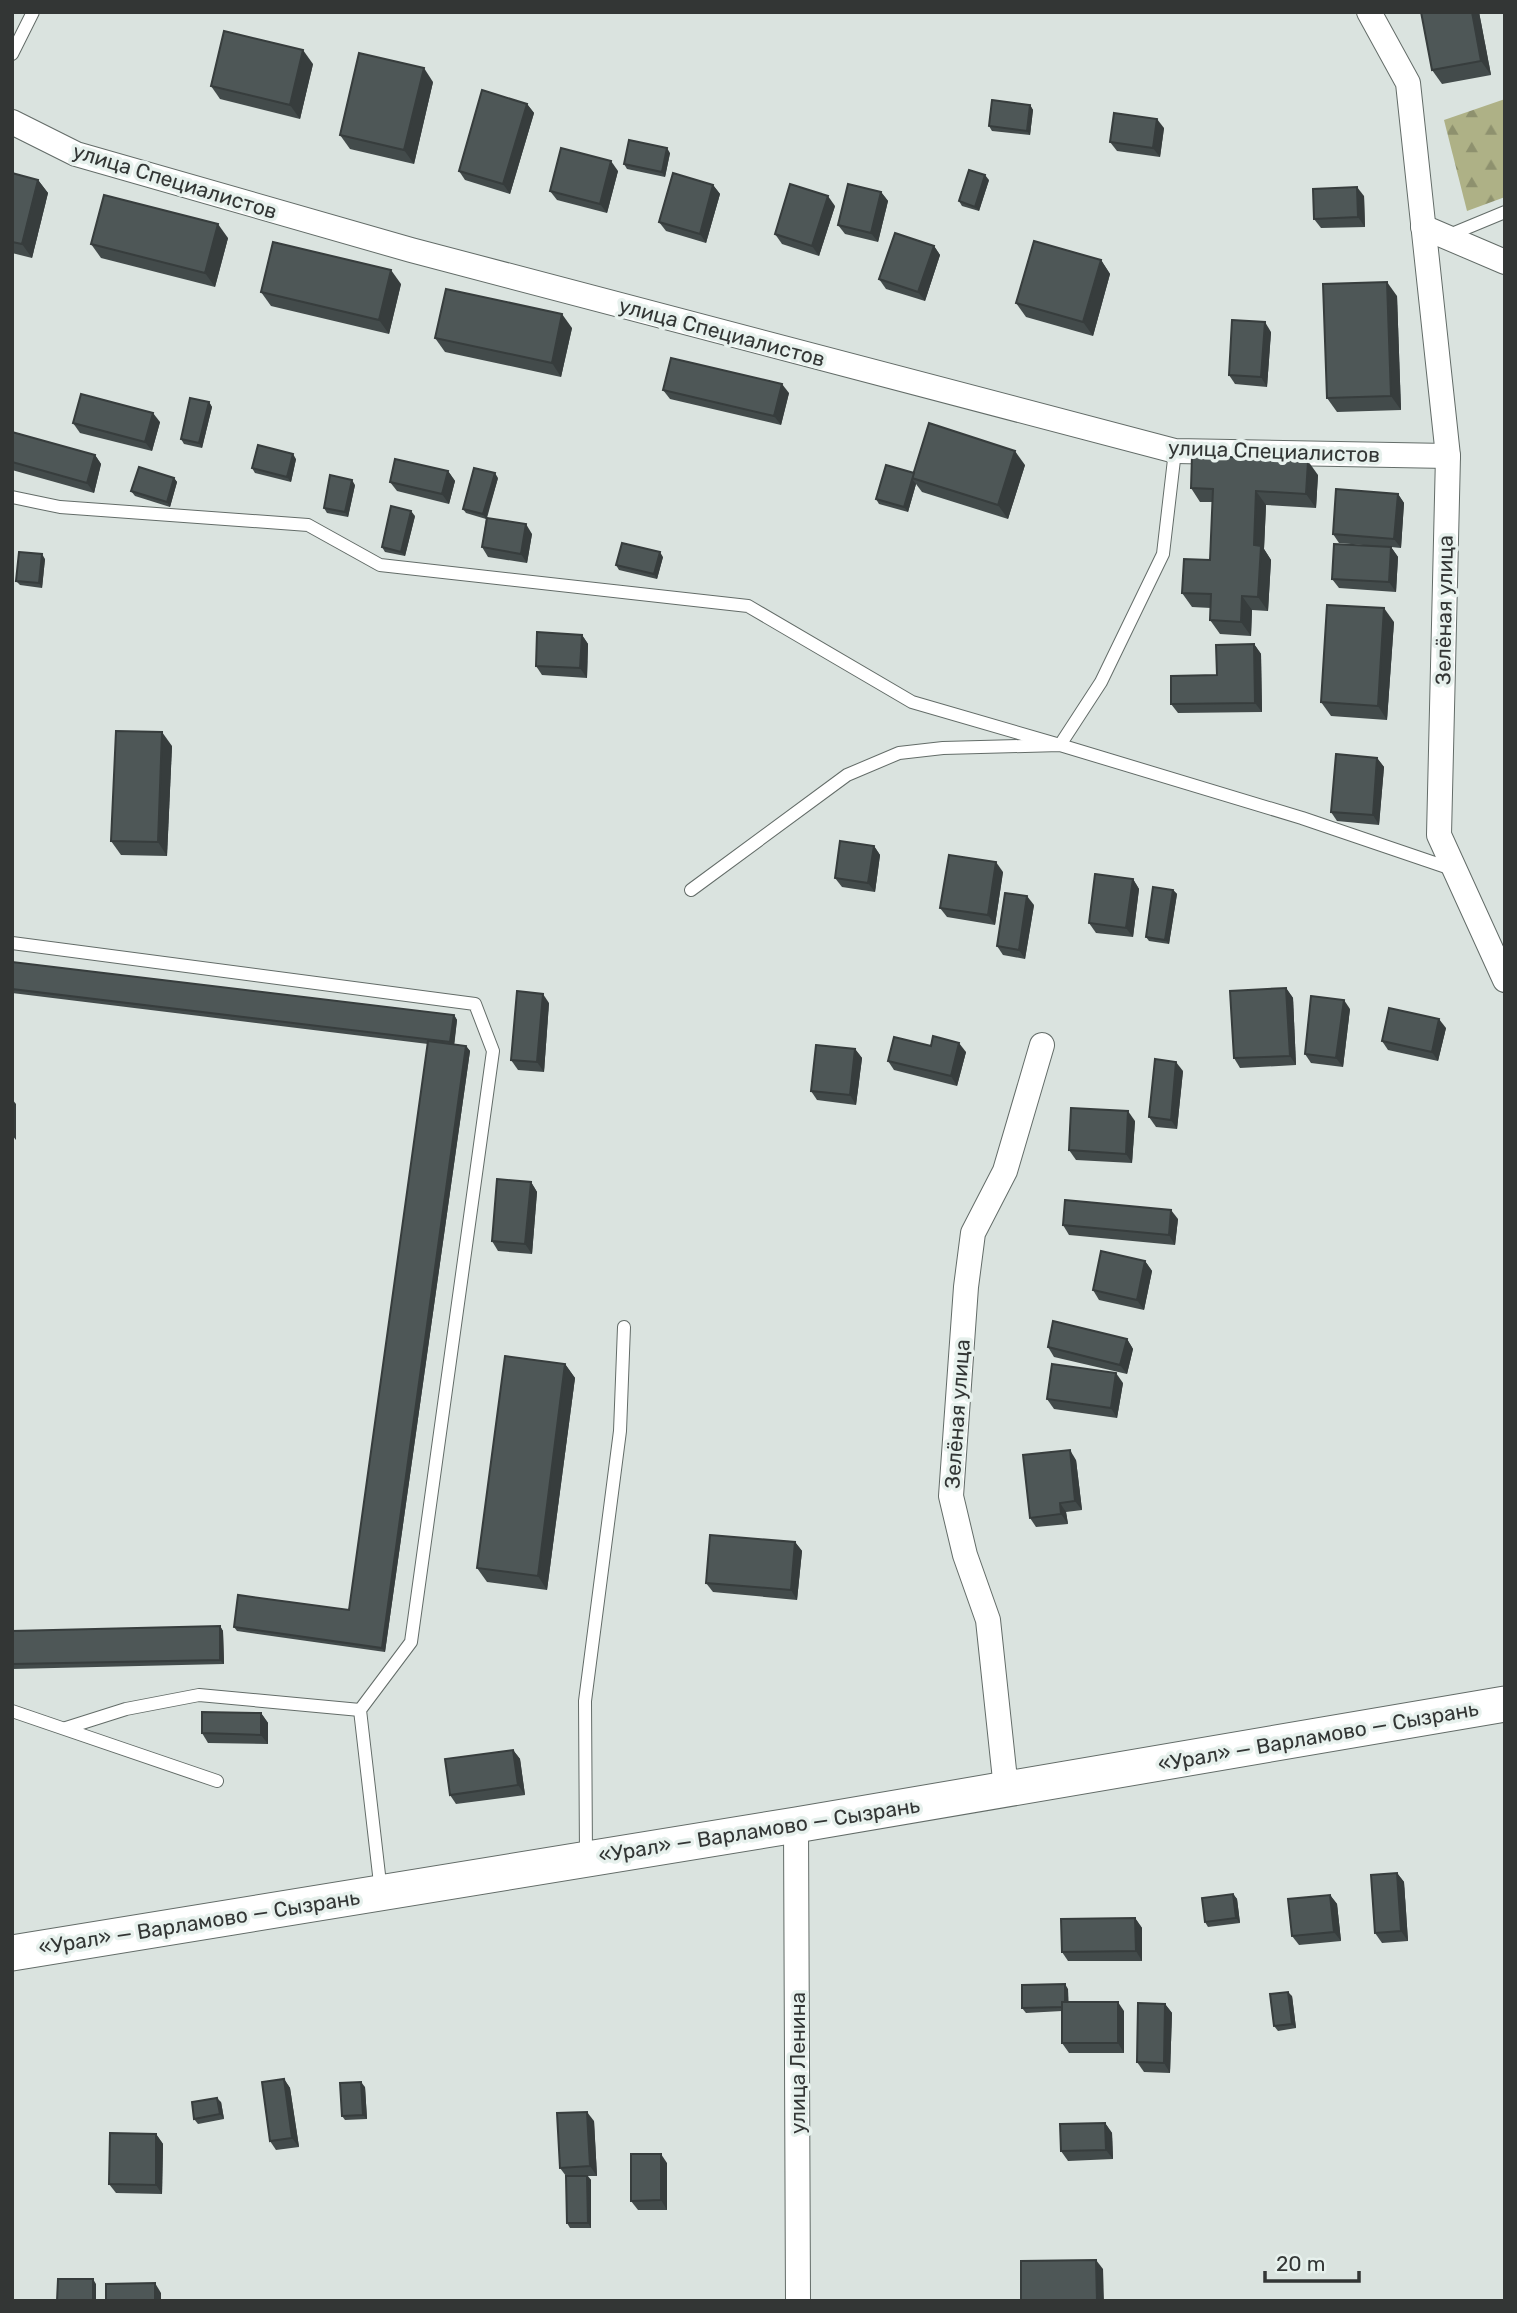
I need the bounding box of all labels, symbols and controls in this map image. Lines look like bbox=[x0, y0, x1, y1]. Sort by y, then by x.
street label: улица Специалистов bbox=[70, 138, 280, 224]
street label: улица Специалистов bbox=[616, 292, 828, 372]
street label: улица Специалистов bbox=[1168, 435, 1380, 467]
street label: Зелёная улица bbox=[1430, 535, 1458, 685]
street label: Зелёная улица bbox=[939, 1338, 975, 1490]
street label: «Урал» — Варламово — Сызрань bbox=[1156, 1695, 1480, 1777]
street label: «Урал» — Варламово — Сызрань bbox=[597, 1792, 921, 1868]
street label: «Урал» — Варламово — Сызрань bbox=[37, 1884, 361, 1960]
street label: улица Ленина bbox=[785, 1992, 810, 2134]
scale bar bbox=[1265, 2240, 1360, 2284]
text: 20 m bbox=[1276, 2251, 1325, 2276]

